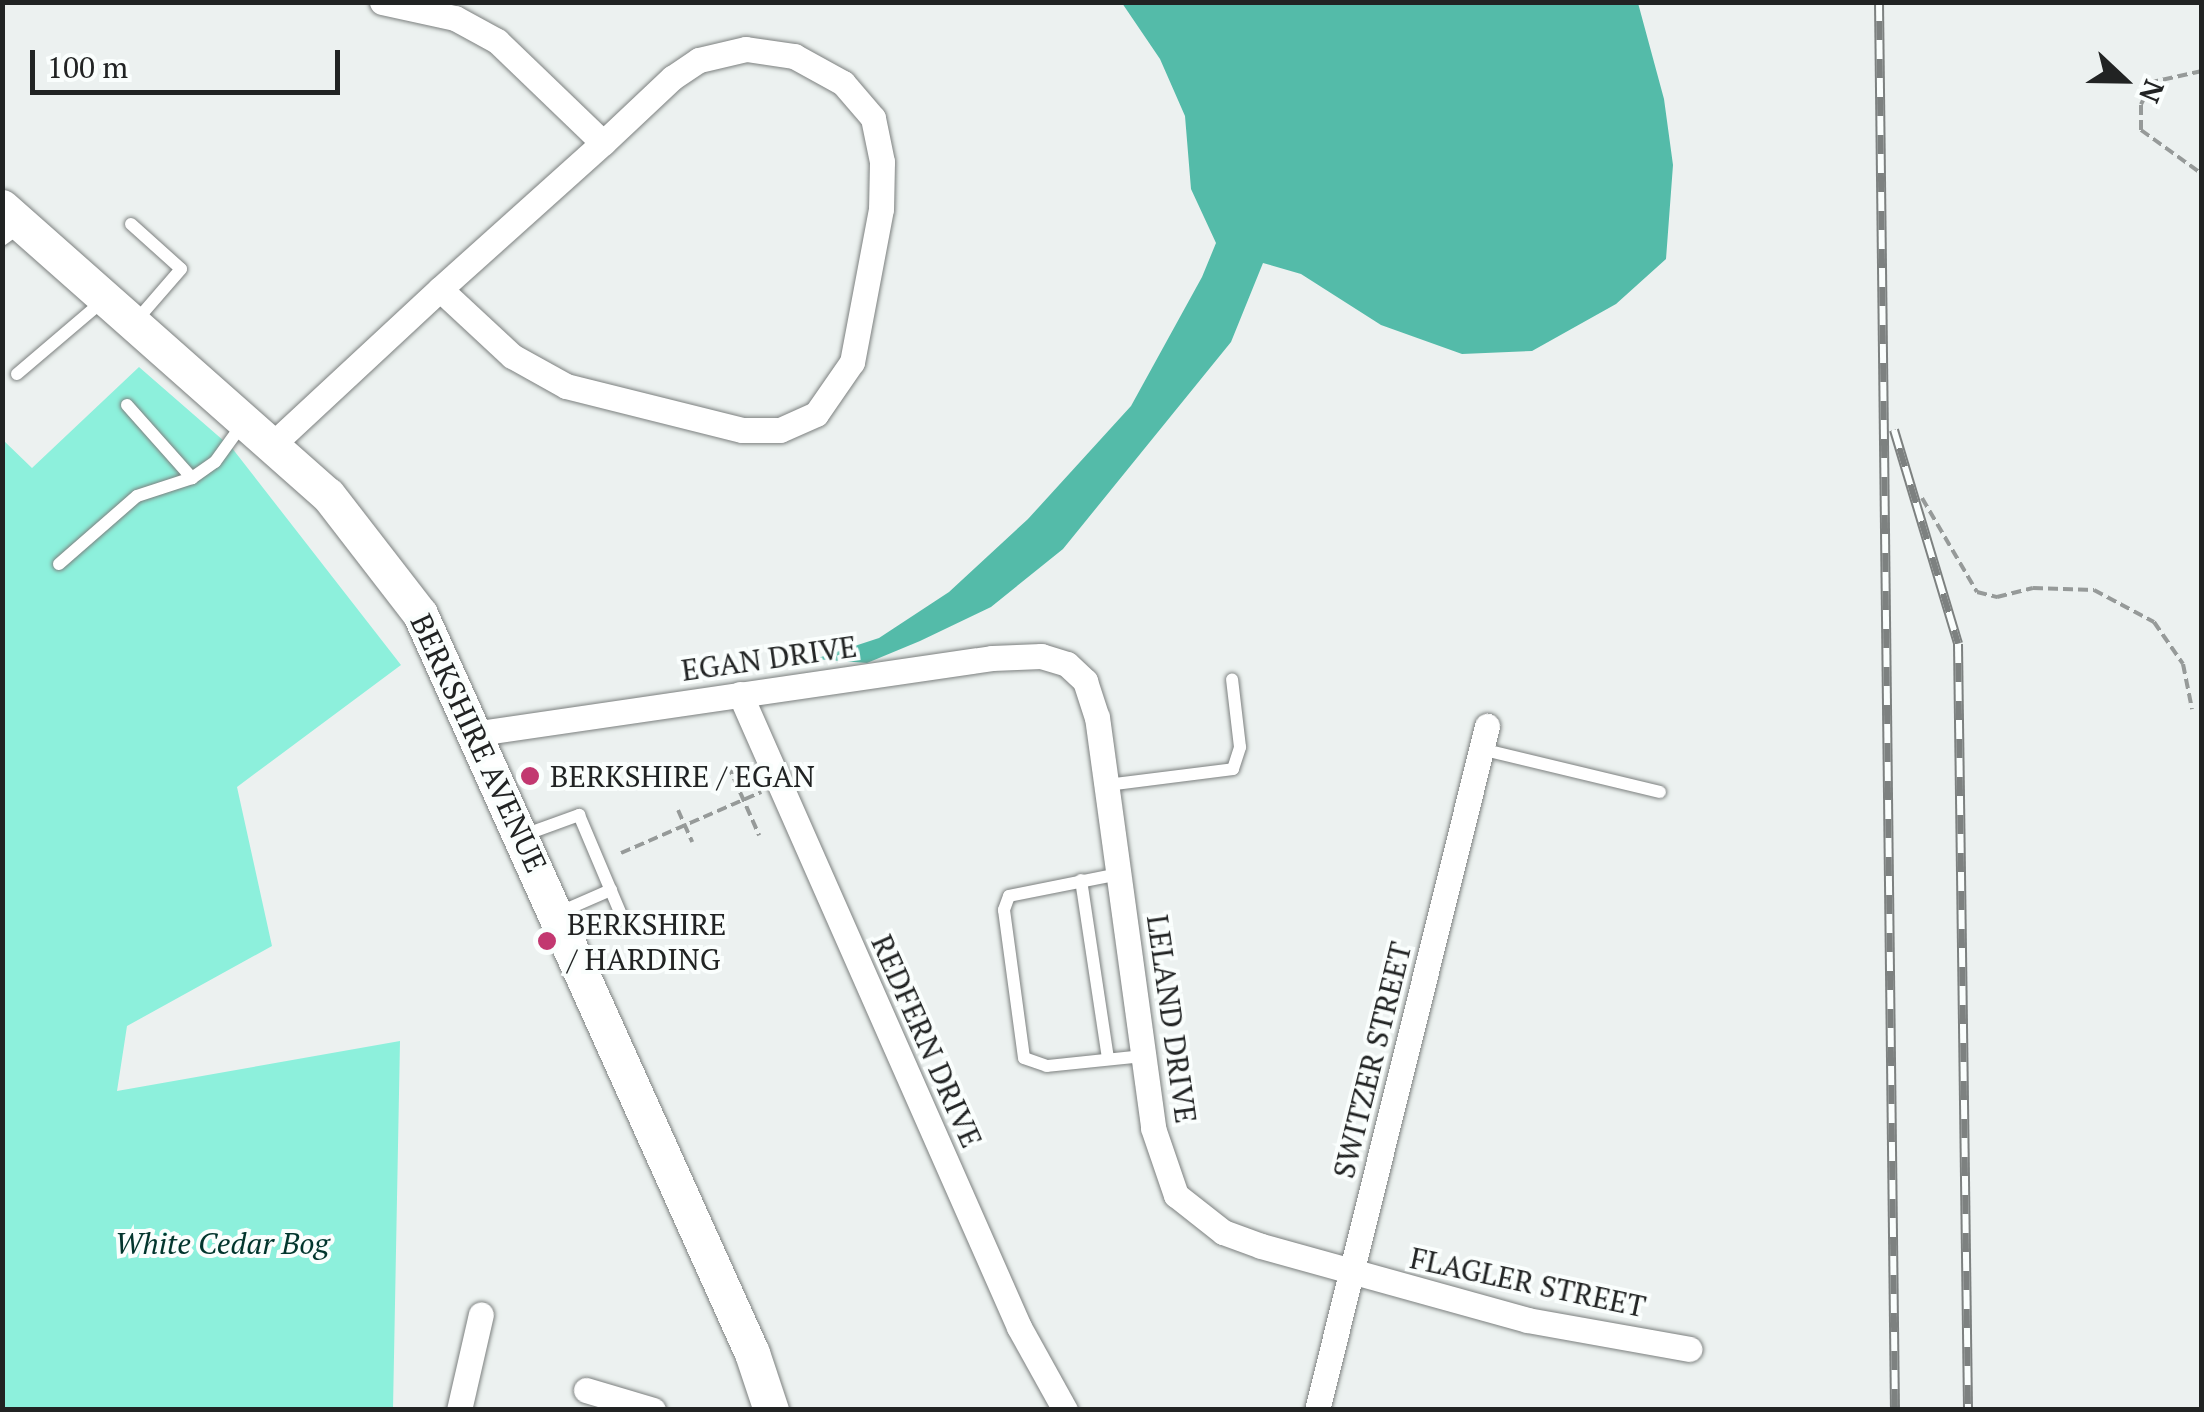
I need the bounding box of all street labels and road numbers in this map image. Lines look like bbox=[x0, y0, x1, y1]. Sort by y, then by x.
street label: BERKSHIRE AVENUE bbox=[403, 608, 555, 878]
street label: EGAN DRIVE bbox=[679, 628, 859, 688]
street label: LELAND DRIVE bbox=[1140, 912, 1204, 1126]
street label: REDFERN DRIVE bbox=[864, 929, 990, 1153]
street label: SWITZER STREET bbox=[1325, 938, 1419, 1182]
street label: FLAGLER STREET bbox=[1407, 1239, 1649, 1325]

